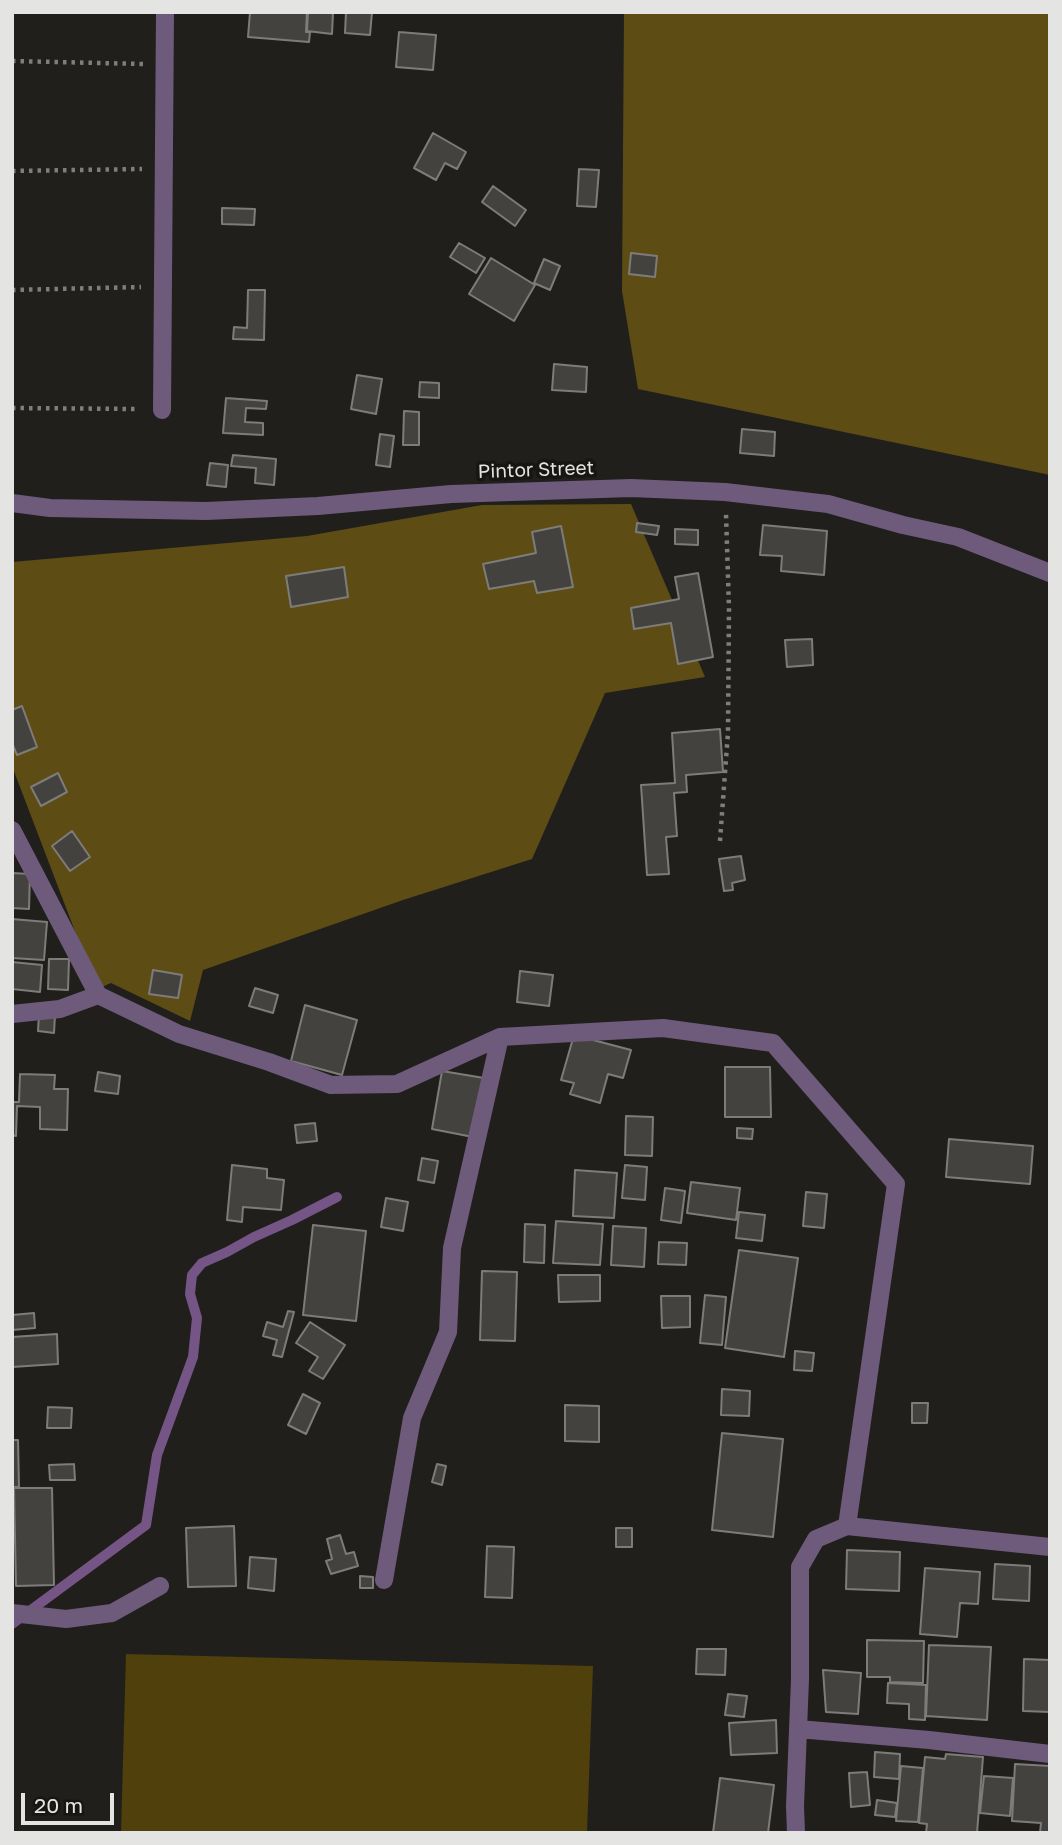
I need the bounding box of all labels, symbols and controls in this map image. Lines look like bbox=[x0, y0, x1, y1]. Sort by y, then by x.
street label: Pintor Street bbox=[477, 457, 595, 483]
scale bar bbox=[24, 1778, 117, 1822]
text: 20 m bbox=[34, 1792, 83, 1818]

